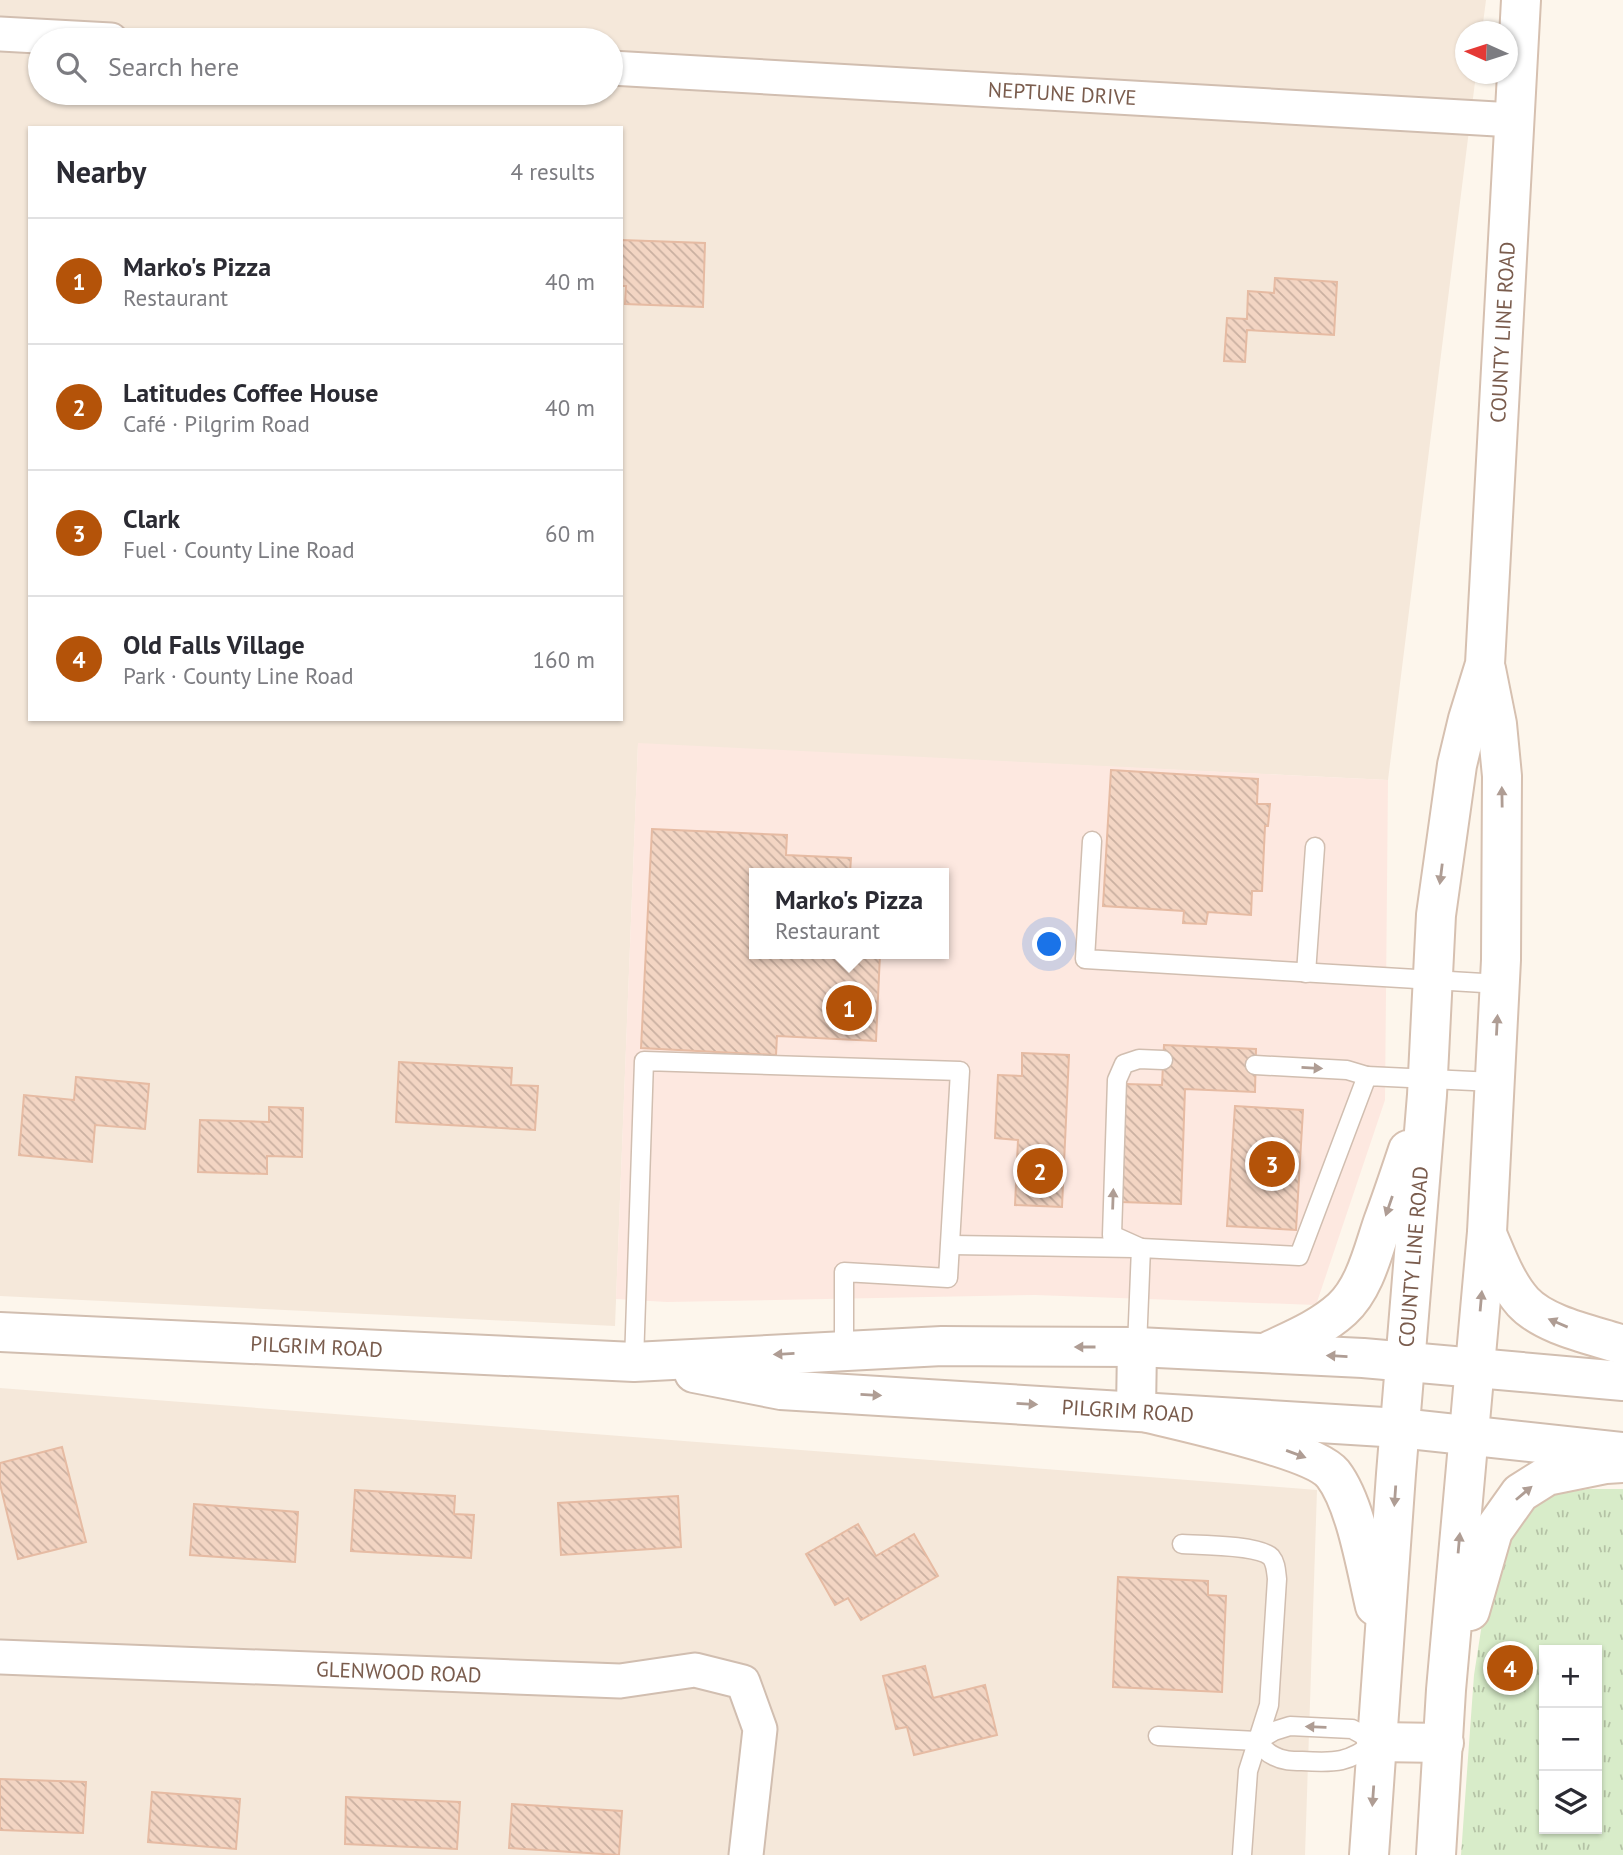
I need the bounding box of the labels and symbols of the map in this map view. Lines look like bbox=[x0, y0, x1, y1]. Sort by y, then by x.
north arrow bbox=[1455, 21, 1518, 84]
street label: NEPTUNE DRIVE bbox=[987, 76, 1137, 111]
street label: COUNTY LINE ROAD bbox=[1484, 241, 1521, 424]
one-way arrow bbox=[1496, 786, 1508, 808]
one-way arrow bbox=[1435, 863, 1446, 885]
your location bbox=[1032, 927, 1066, 961]
pin: 1 bbox=[826, 982, 872, 1034]
one-way arrow bbox=[1492, 1013, 1503, 1035]
one-way arrow bbox=[1301, 1063, 1323, 1074]
pin: 3 bbox=[1249, 1138, 1295, 1190]
pin: 2 bbox=[1017, 1145, 1063, 1197]
street label: COUNTY LINE ROAD bbox=[1392, 1165, 1434, 1348]
one-way arrow bbox=[1107, 1188, 1119, 1210]
one-way arrow bbox=[1383, 1196, 1394, 1217]
one-way arrow bbox=[1476, 1289, 1487, 1311]
one-way arrow bbox=[1548, 1317, 1569, 1328]
street label: PILGRIM ROAD bbox=[250, 1330, 383, 1363]
one-way arrow bbox=[1074, 1341, 1096, 1353]
one-way arrow bbox=[773, 1348, 795, 1359]
one-way arrow bbox=[1326, 1351, 1348, 1362]
one-way arrow bbox=[860, 1390, 882, 1401]
street label: PILGRIM ROAD bbox=[1061, 1393, 1195, 1428]
one-way arrow bbox=[1016, 1399, 1038, 1410]
one-way arrow bbox=[1286, 1448, 1307, 1459]
one-way arrow bbox=[1389, 1485, 1400, 1507]
one-way arrow bbox=[1515, 1485, 1533, 1500]
one-way arrow bbox=[1454, 1531, 1465, 1553]
pin: 4 bbox=[1487, 1642, 1533, 1694]
street label: GLENWOOD ROAD bbox=[315, 1655, 482, 1689]
one-way arrow bbox=[1305, 1721, 1327, 1732]
one-way arrow bbox=[1367, 1785, 1378, 1807]

